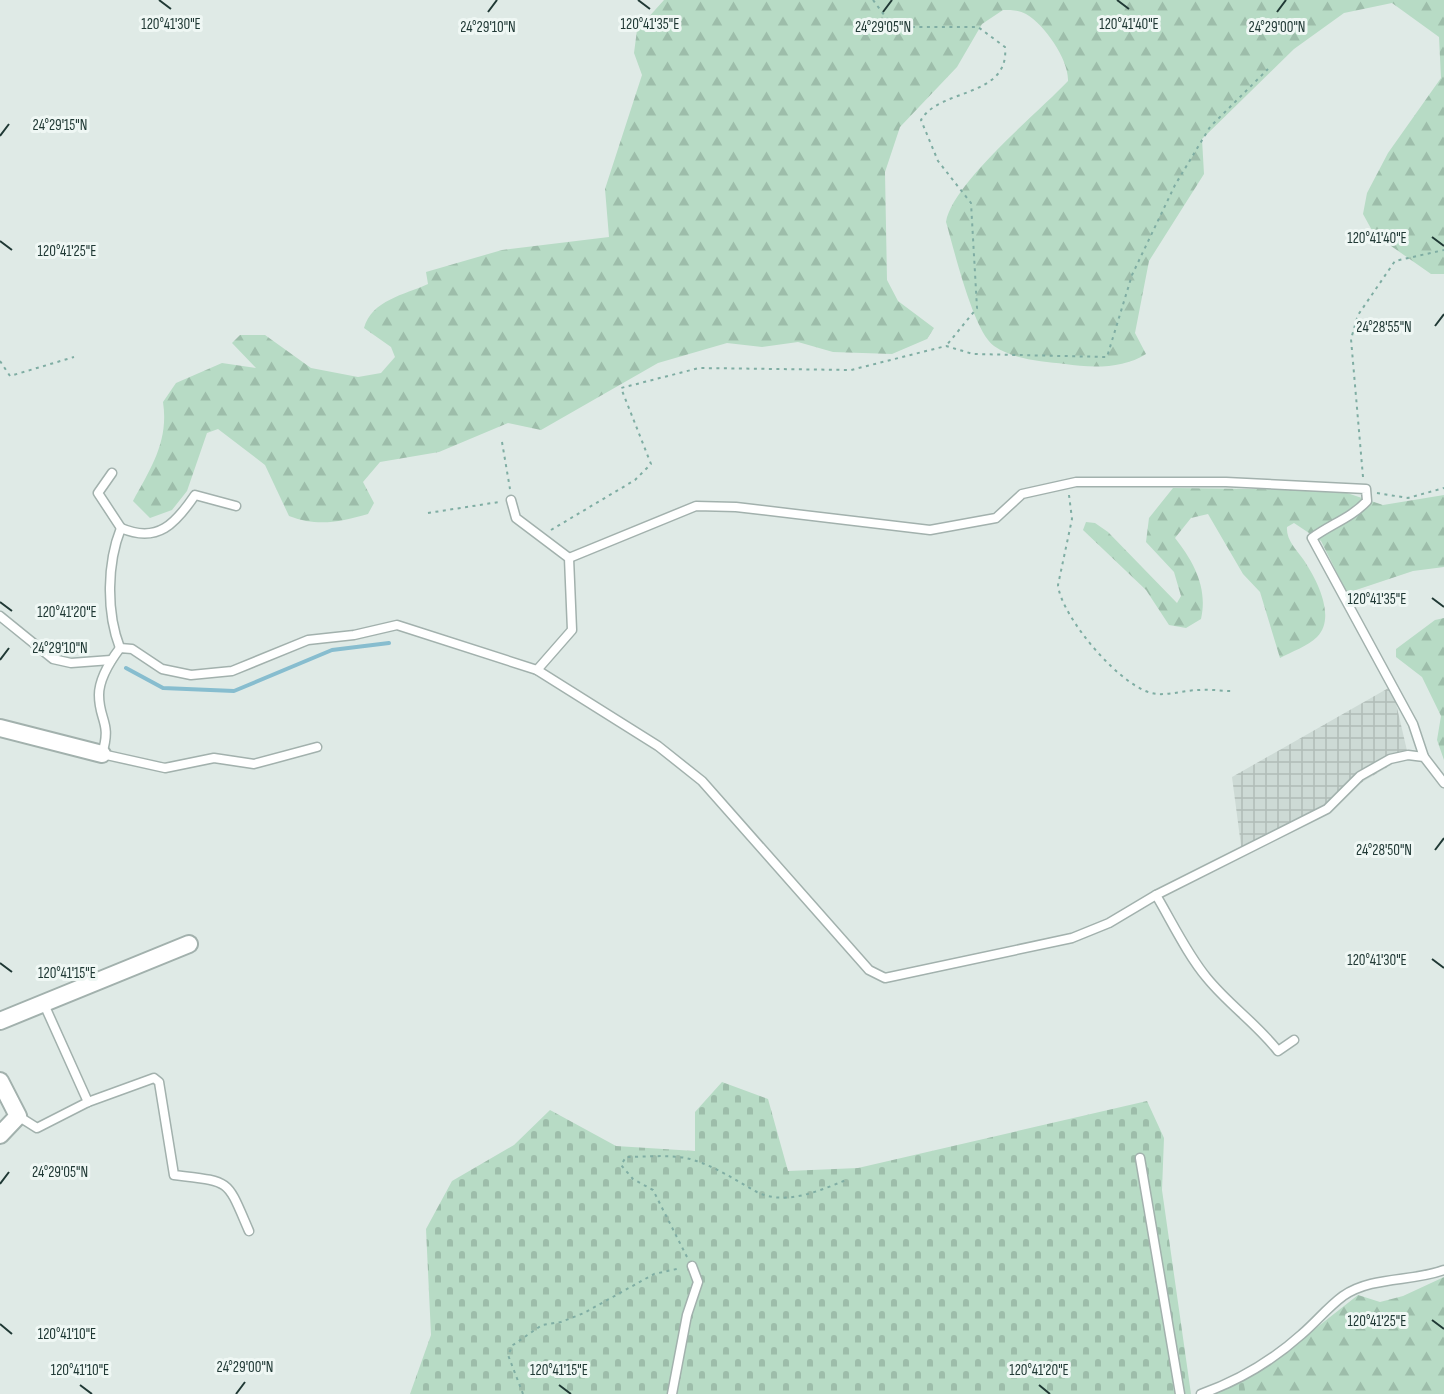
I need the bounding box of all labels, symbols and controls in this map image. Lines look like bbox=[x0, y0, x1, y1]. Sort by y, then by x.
text: 120°41'30"E bbox=[141, 15, 201, 34]
text: 120°41'35"E bbox=[621, 15, 679, 34]
text: 120°41'40"E bbox=[1099, 15, 1159, 34]
text: 24°29'10"N bbox=[460, 18, 516, 37]
text: 24°29'05"N bbox=[855, 18, 911, 37]
text: 24°29'00"N bbox=[1249, 18, 1305, 37]
text: 24°29'15"N bbox=[33, 116, 87, 135]
text: 120°41'40"E bbox=[1347, 229, 1407, 248]
text: 120°41'25"E bbox=[38, 242, 96, 261]
text: 24°28'55"N bbox=[1356, 318, 1412, 337]
text: 120°41'35"E bbox=[1348, 590, 1406, 609]
text: 120°41'20"E bbox=[37, 603, 97, 622]
text: 24°29'10"N bbox=[32, 639, 88, 658]
text: 24°28'50"N bbox=[1356, 841, 1412, 860]
text: 120°41'30"E bbox=[1347, 951, 1407, 970]
text: 120°41'15"E bbox=[38, 964, 96, 983]
text: 24°29'05"N bbox=[32, 1163, 88, 1182]
text: 120°41'25"E bbox=[1348, 1312, 1406, 1331]
text: 120°41'10"E bbox=[38, 1325, 96, 1344]
text: 24°29'00"N bbox=[217, 1358, 273, 1377]
text: 120°41'10"E bbox=[51, 1361, 109, 1380]
text: 120°41'15"E bbox=[530, 1361, 588, 1380]
text: 120°41'20"E bbox=[1009, 1361, 1069, 1380]

